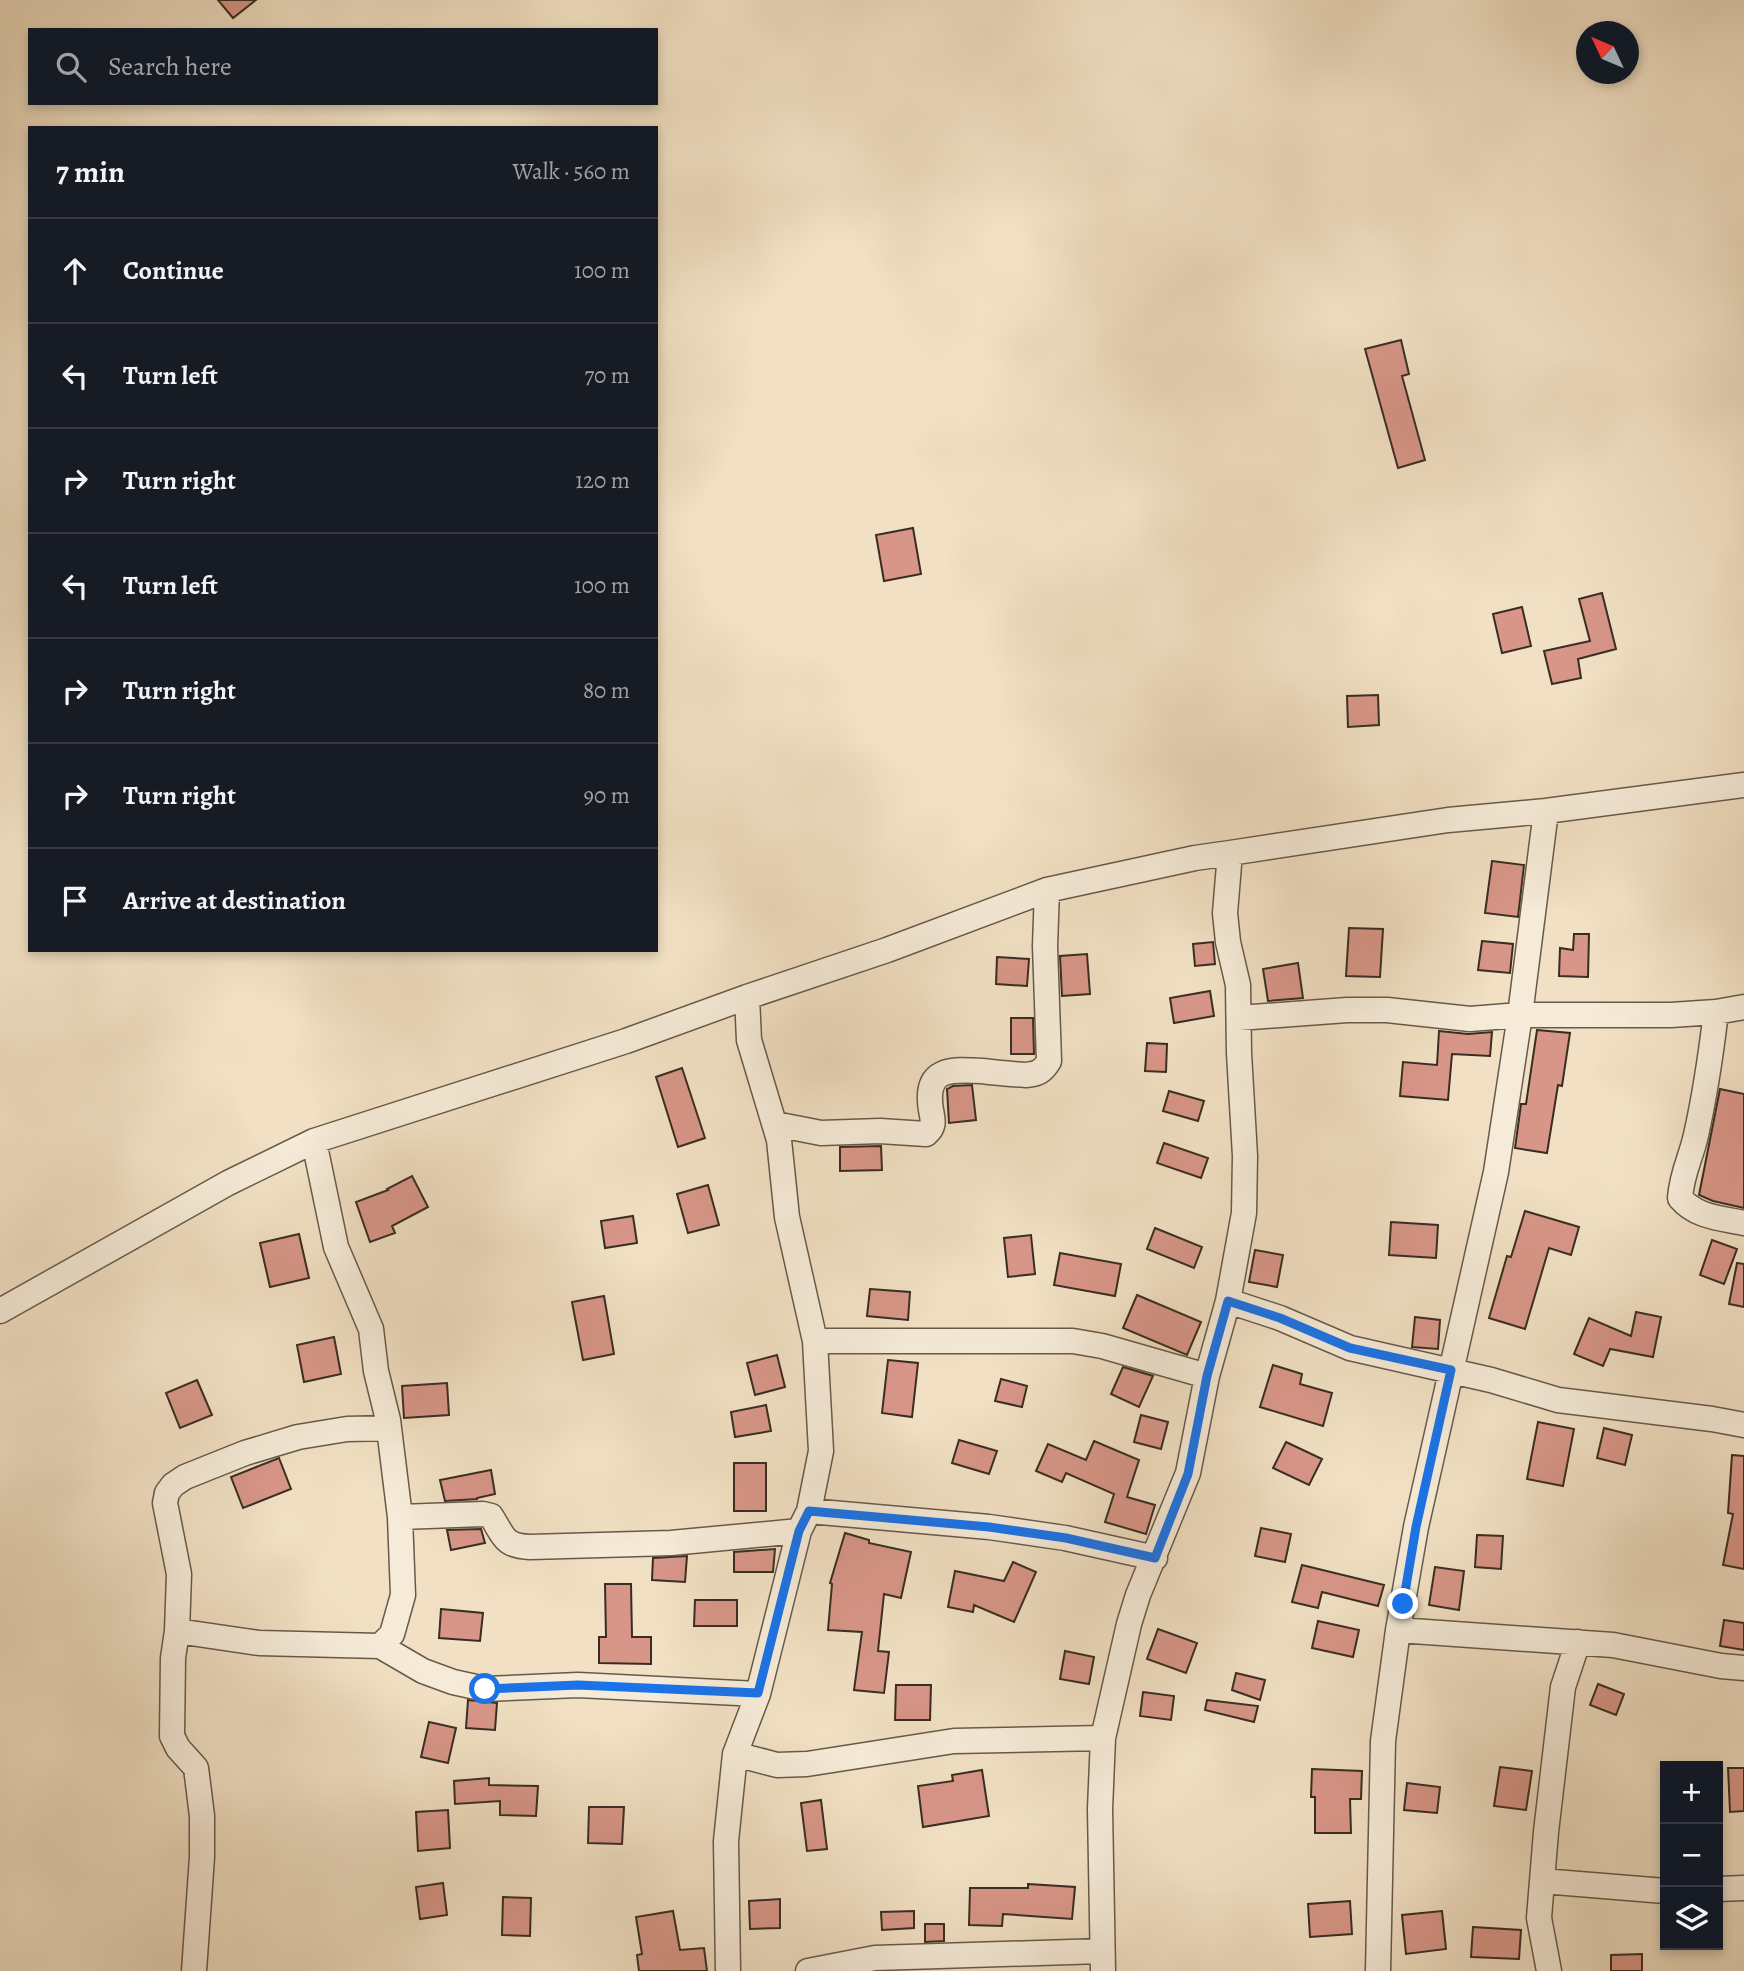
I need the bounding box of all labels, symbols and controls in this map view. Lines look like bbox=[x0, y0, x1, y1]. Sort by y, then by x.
north arrow bbox=[1576, 21, 1639, 84]
search box bbox=[28, 28, 658, 105]
icon: search bbox=[52, 48, 90, 86]
text: Search here bbox=[108, 49, 232, 84]
text: 7 min bbox=[56, 152, 125, 192]
text: Walk · 560 m bbox=[513, 156, 630, 187]
icon: ahead bbox=[56, 252, 94, 290]
text: Continue bbox=[123, 253, 224, 288]
text: 100 m bbox=[574, 255, 630, 286]
icon: left bbox=[56, 357, 94, 395]
text: Turn left bbox=[123, 358, 218, 393]
text: 70 m bbox=[584, 360, 630, 391]
icon: right bbox=[56, 462, 94, 500]
text: Turn right bbox=[123, 463, 236, 498]
text: 120 m bbox=[575, 465, 630, 496]
icon: left bbox=[56, 567, 94, 605]
text: Turn left bbox=[123, 568, 218, 603]
text: 100 m bbox=[574, 570, 630, 601]
icon: right bbox=[56, 672, 94, 710]
text: Turn right bbox=[123, 673, 236, 708]
text: 80 m bbox=[583, 675, 630, 706]
icon: right bbox=[56, 777, 94, 815]
text: Turn right bbox=[123, 778, 236, 813]
text: 90 m bbox=[584, 780, 630, 811]
icon: arrive bbox=[56, 882, 94, 920]
text: Arrive at destination bbox=[123, 883, 346, 918]
route end bbox=[1387, 1588, 1418, 1619]
route start bbox=[469, 1673, 500, 1704]
map controls bbox=[1660, 1761, 1723, 1950]
button: + bbox=[1660, 1761, 1723, 1824]
button: − bbox=[1660, 1824, 1723, 1887]
button: layers bbox=[1660, 1887, 1723, 1950]

